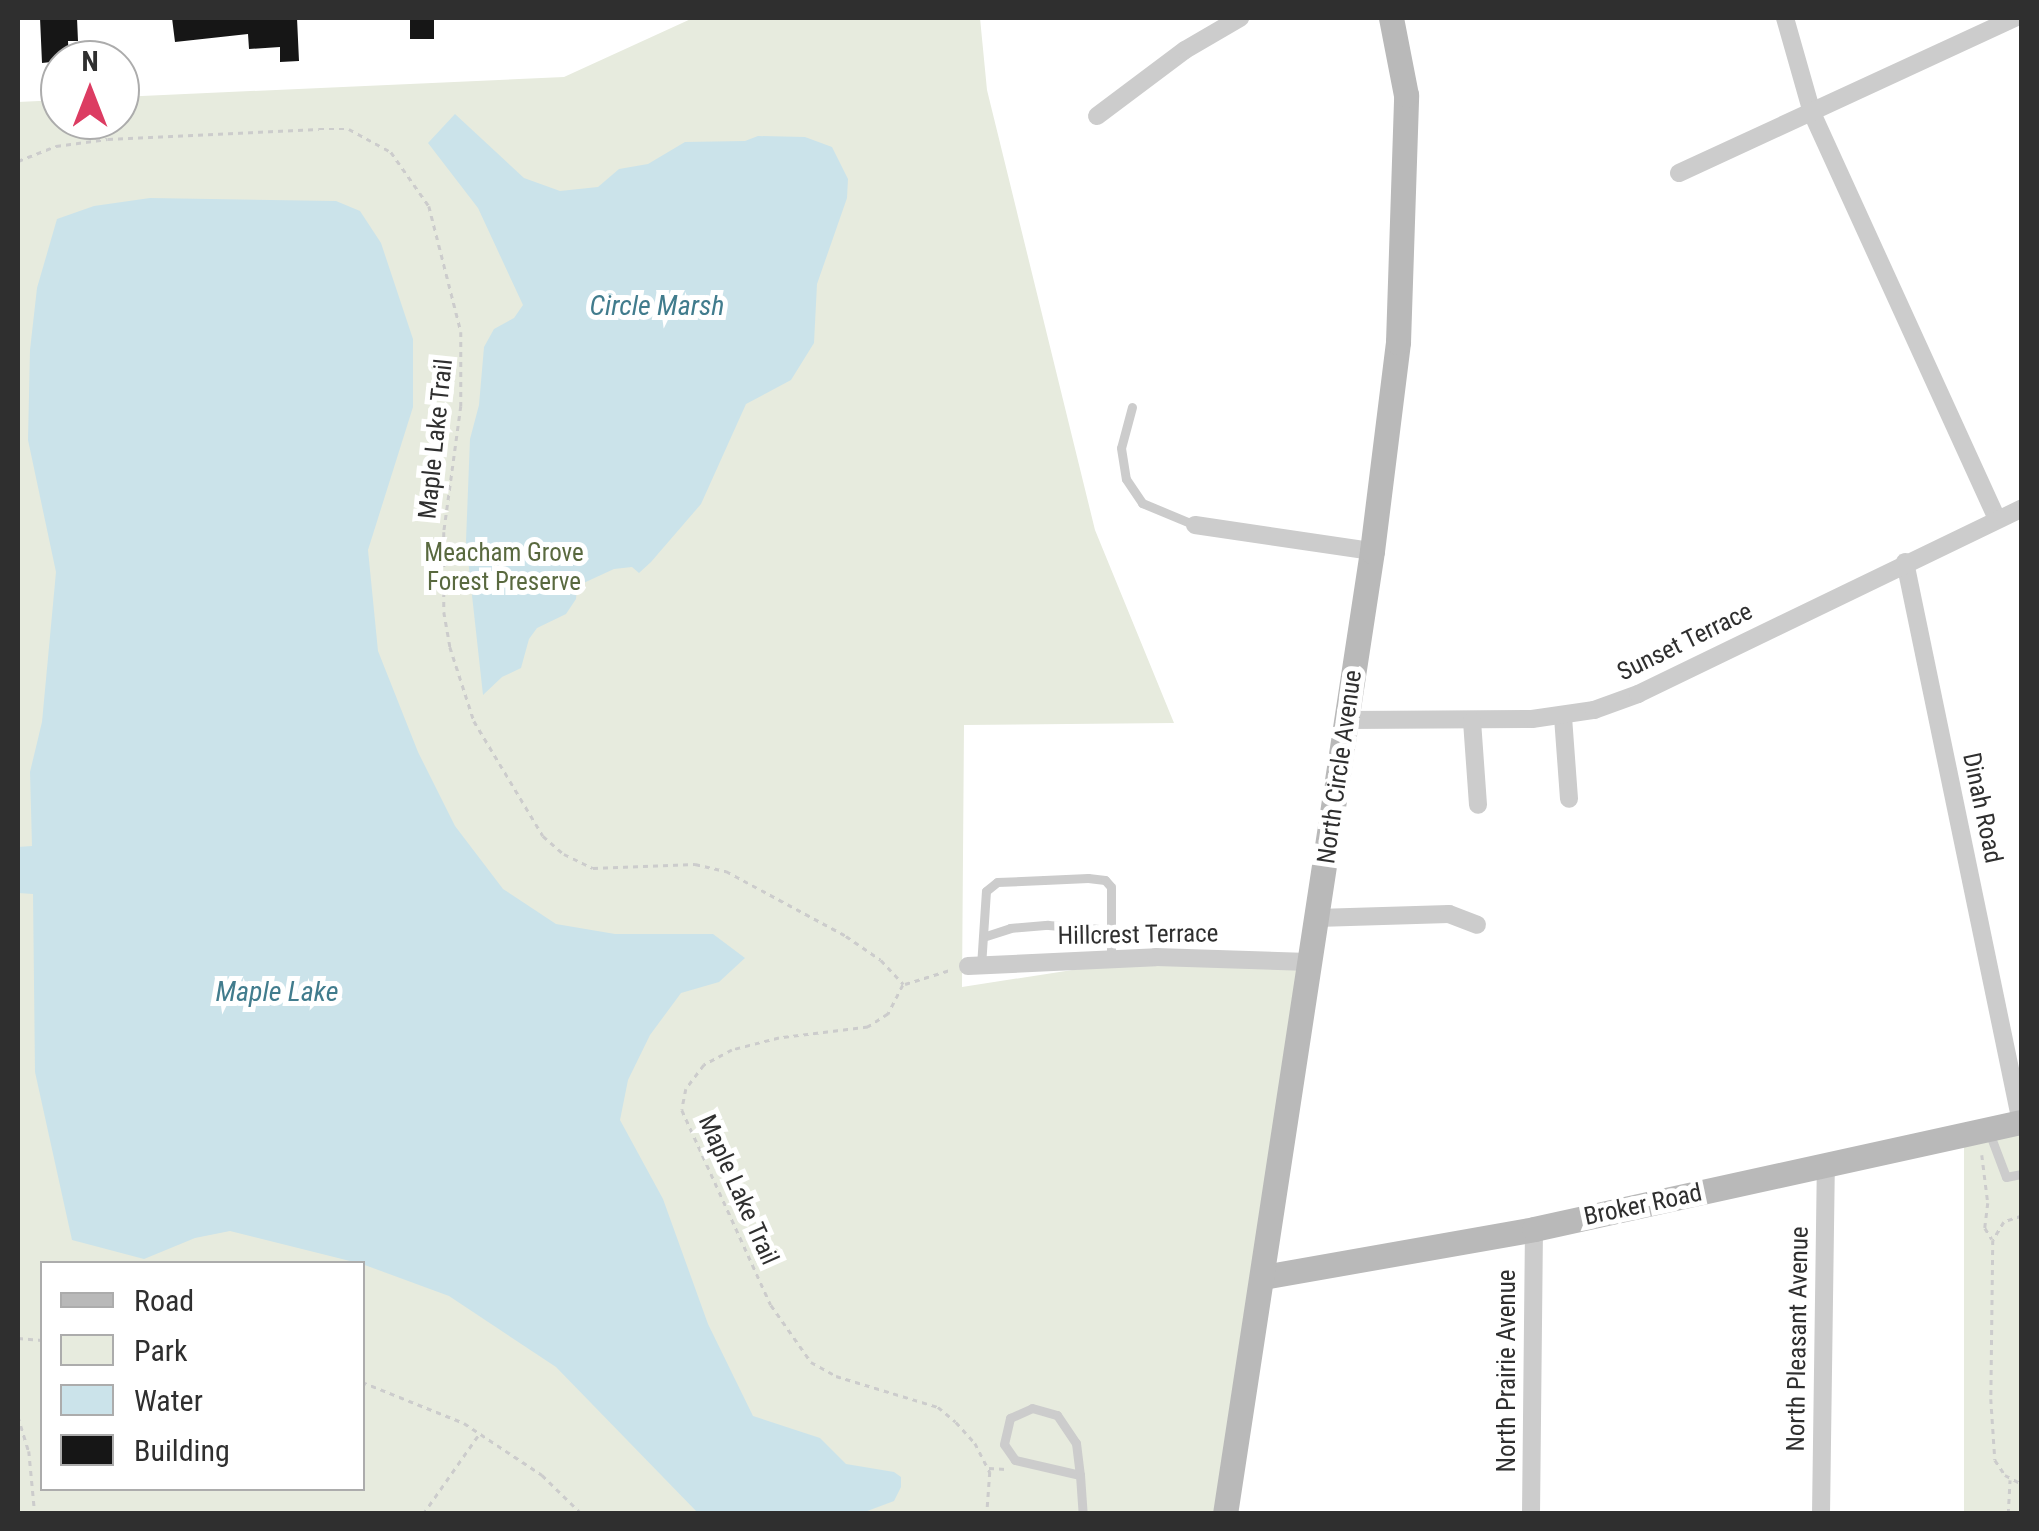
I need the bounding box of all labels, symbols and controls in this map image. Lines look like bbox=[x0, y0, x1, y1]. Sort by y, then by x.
north arrow bbox=[40, 40, 140, 140]
text: N bbox=[81, 45, 99, 78]
water label: Circle Marsh bbox=[590, 289, 724, 323]
street label: Maple Lake Trail bbox=[413, 357, 459, 521]
park label: Meacham Grove Forest Preserve bbox=[424, 539, 584, 598]
street label: Sunset Terrace bbox=[1612, 596, 1758, 688]
street label: North Circle Avenue bbox=[1312, 668, 1368, 866]
street label: Dinah Road bbox=[1956, 750, 2008, 866]
street label: Hillcrest Terrace bbox=[1057, 919, 1219, 951]
water label: Maple Lake bbox=[216, 975, 338, 1009]
street label: Maple Lake Trail bbox=[691, 1110, 785, 1270]
street label: Broker Road bbox=[1581, 1178, 1705, 1232]
street label: North Pleasant Avenue bbox=[1781, 1226, 1815, 1452]
legend bbox=[40, 1261, 365, 1491]
street label: North Prairie Avenue bbox=[1492, 1270, 1522, 1472]
text: Road bbox=[134, 1283, 194, 1318]
text: Park bbox=[134, 1333, 188, 1368]
text: Water bbox=[134, 1383, 203, 1418]
text: Building bbox=[134, 1433, 230, 1468]

